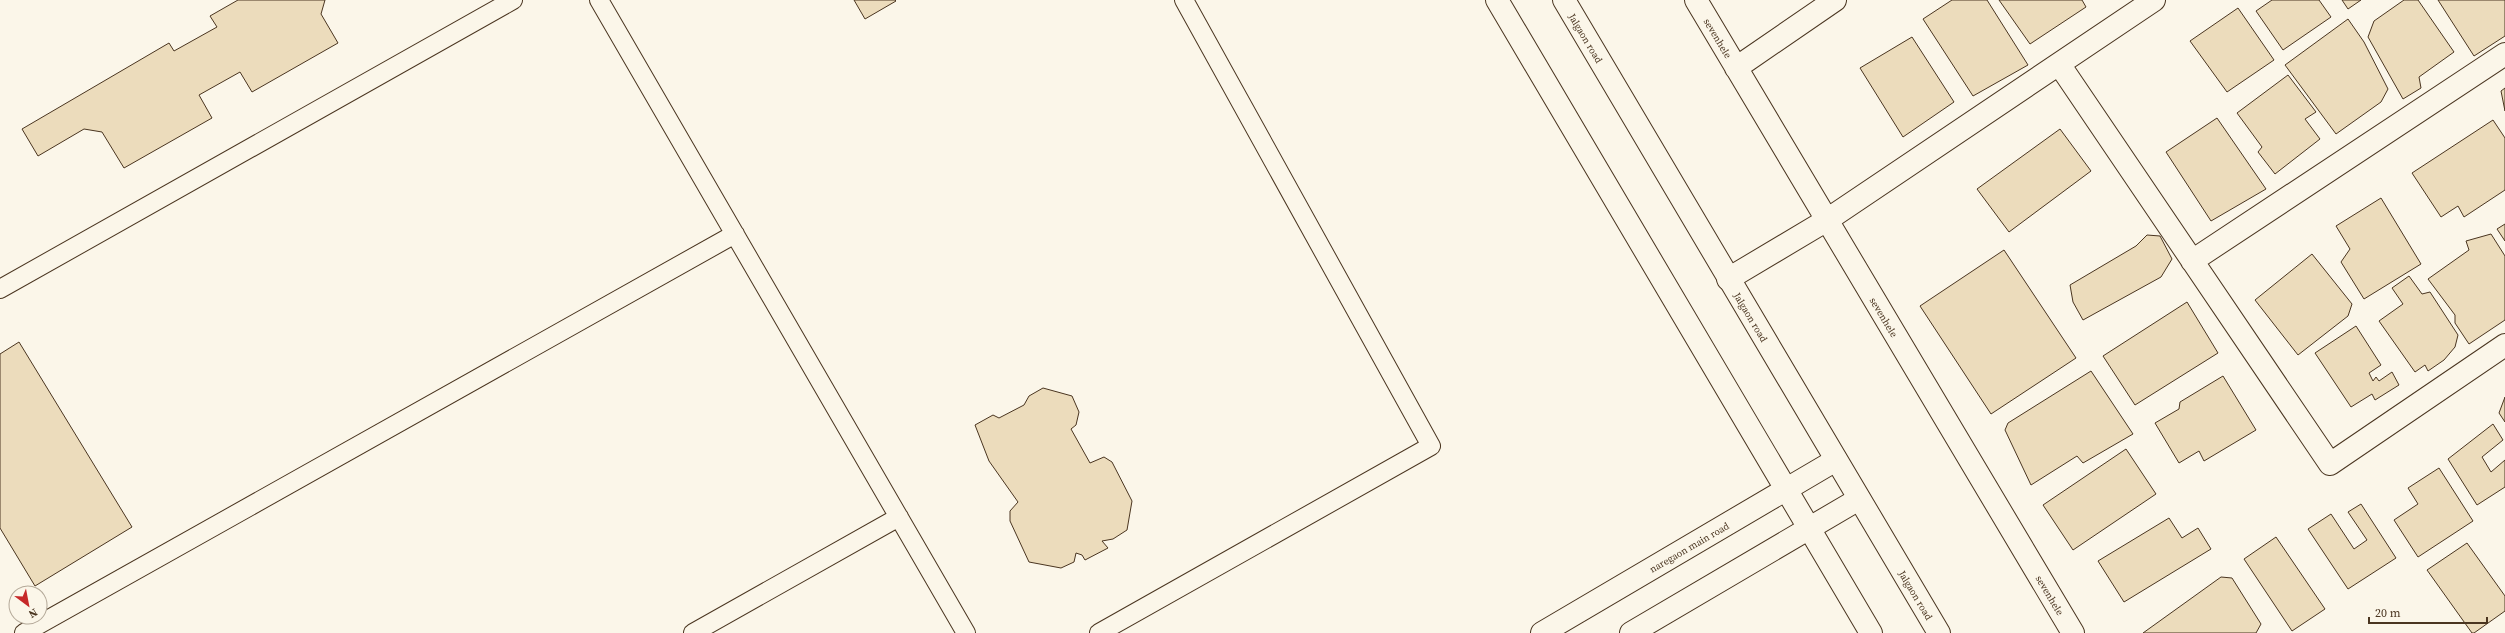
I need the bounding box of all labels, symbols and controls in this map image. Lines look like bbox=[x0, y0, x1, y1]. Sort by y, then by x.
street label: Jalgaon road bbox=[1565, 10, 1606, 66]
street label: sevenhele bbox=[1701, 16, 1735, 61]
street label: Jalgaon road bbox=[1730, 289, 1771, 345]
street label: sevenhele bbox=[1867, 295, 1901, 340]
street label: naregaon main road bbox=[1647, 519, 1732, 576]
street label: Jalgaon road bbox=[1895, 567, 1936, 623]
street label: sevenhele bbox=[2033, 573, 2067, 618]
north arrow bbox=[8, 585, 48, 625]
scale bar bbox=[2369, 599, 2487, 625]
text: N bbox=[26, 605, 40, 622]
text: 20 m bbox=[2375, 605, 2401, 621]

